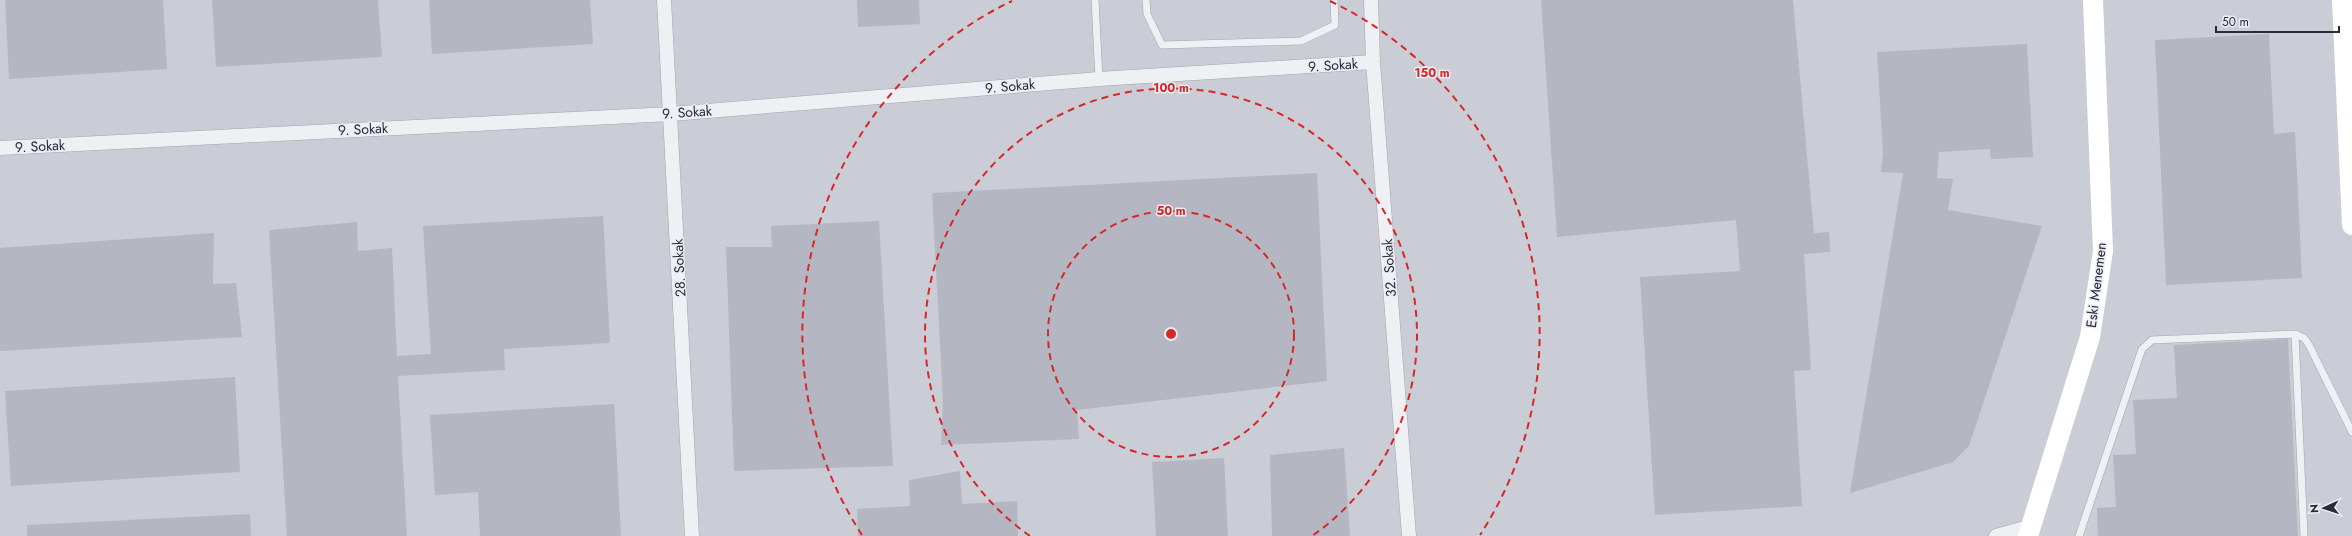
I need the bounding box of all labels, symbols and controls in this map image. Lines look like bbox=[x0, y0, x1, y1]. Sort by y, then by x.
scale bar bbox=[2216, 8, 2339, 34]
text: 50 m bbox=[2222, 13, 2249, 31]
street label: 9. Sokak bbox=[1307, 53, 1359, 77]
text: 150 m bbox=[1414, 64, 1450, 82]
street label: 9. Sokak bbox=[984, 74, 1037, 98]
text: 100 m bbox=[1153, 79, 1189, 97]
street label: 9. Sokak bbox=[661, 100, 713, 124]
street label: 9. Sokak bbox=[338, 118, 389, 140]
street label: 9. Sokak bbox=[15, 135, 66, 157]
text: 50 m bbox=[1156, 202, 1186, 220]
street label: 32. Sokak bbox=[1377, 237, 1401, 298]
street label: 28. Sokak bbox=[667, 238, 691, 298]
street label: Eski Menemen bbox=[2081, 241, 2111, 329]
centre of rings bbox=[1164, 327, 1178, 341]
north arrow bbox=[2304, 488, 2344, 528]
text: N bbox=[2306, 504, 2322, 513]

